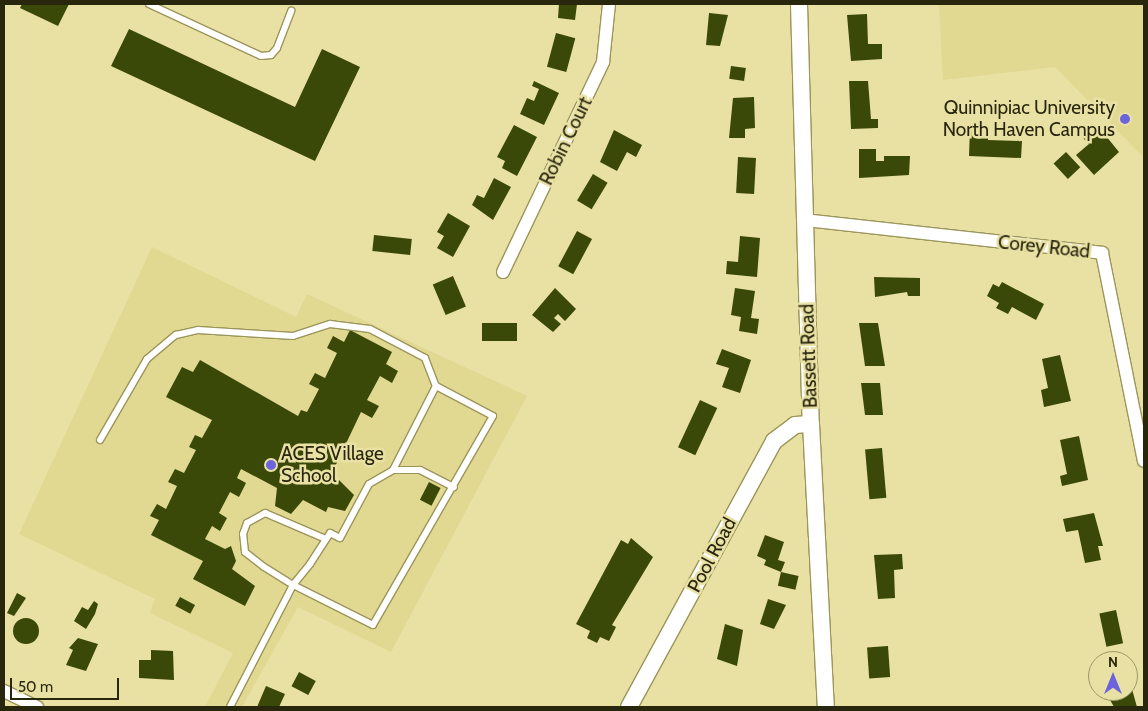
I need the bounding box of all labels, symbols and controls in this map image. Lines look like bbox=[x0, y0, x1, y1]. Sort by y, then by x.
street label: Robin Court bbox=[535, 93, 597, 189]
place label: Quinnipiac University North Haven Campus bbox=[943, 97, 1115, 141]
marker: Quinnipiac University North Haven Campus bbox=[1119, 113, 1131, 125]
street label: Corey Road bbox=[997, 231, 1091, 263]
street label: Bassett Road bbox=[796, 304, 822, 408]
place label: ACES Village School bbox=[281, 443, 384, 487]
marker: ACES Village School bbox=[265, 459, 277, 471]
street label: Pool Road bbox=[683, 514, 741, 596]
north arrow bbox=[1088, 651, 1138, 701]
text: N bbox=[1108, 653, 1118, 671]
scale bar bbox=[12, 668, 121, 700]
text: 50 m bbox=[18, 678, 53, 696]

